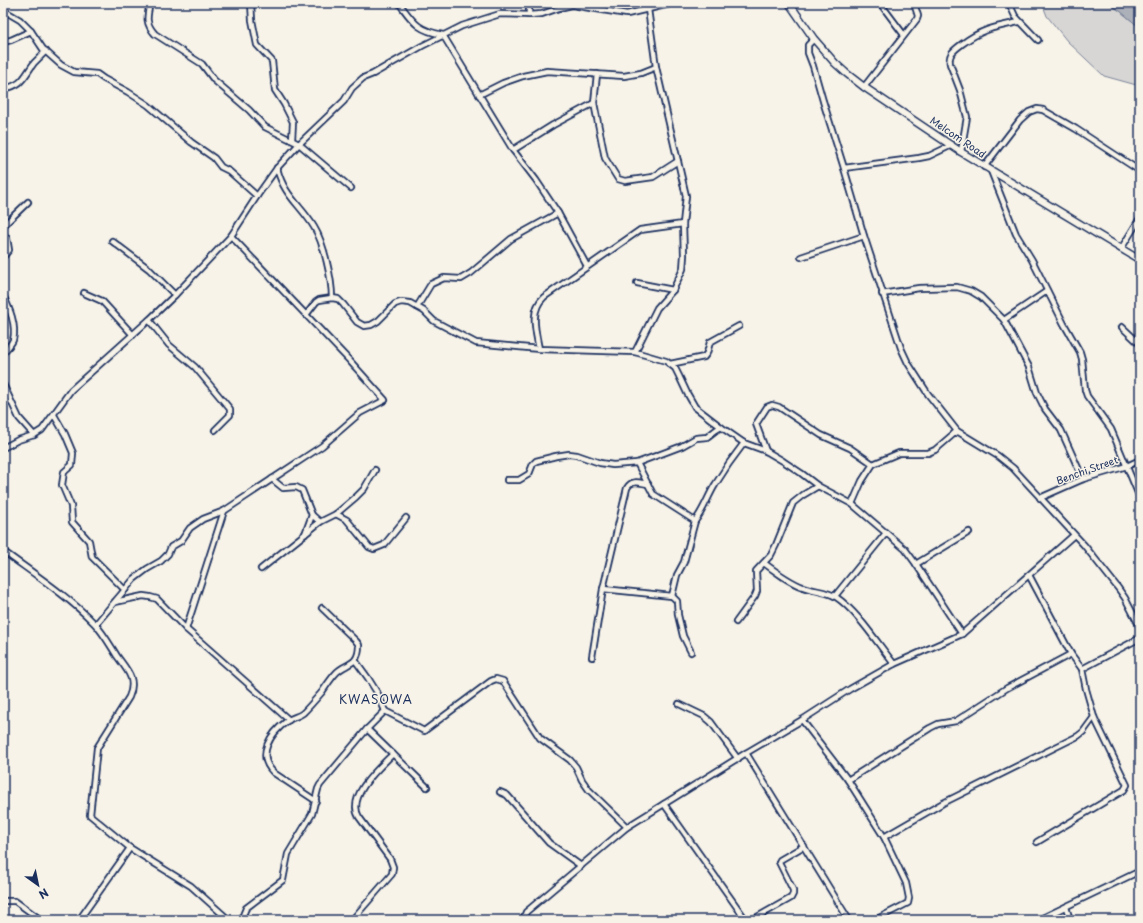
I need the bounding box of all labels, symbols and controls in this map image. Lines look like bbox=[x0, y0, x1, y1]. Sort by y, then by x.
street label: Melcom Road bbox=[927, 112, 989, 161]
street label: Benchi Street bbox=[1054, 451, 1120, 488]
district label: KWASOWA bbox=[339, 690, 413, 708]
north arrow bbox=[18, 865, 58, 905]
text: N bbox=[35, 884, 52, 903]

